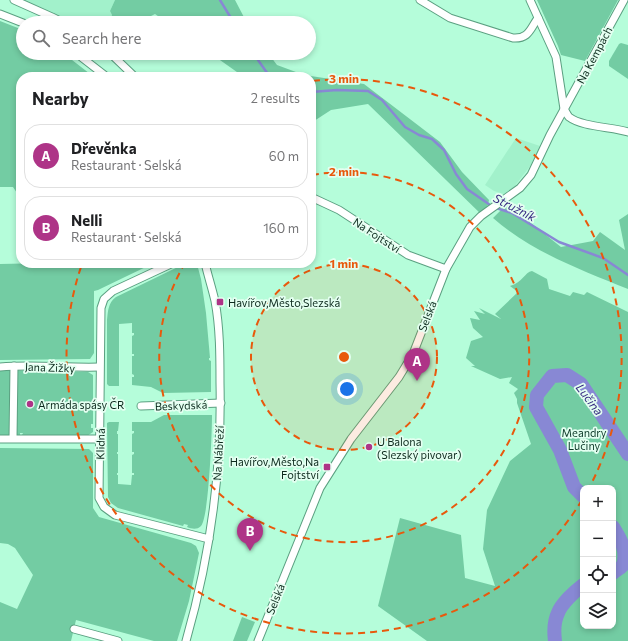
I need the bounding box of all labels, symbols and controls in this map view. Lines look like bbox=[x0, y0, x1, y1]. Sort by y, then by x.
search box bbox=[16, 16, 316, 60]
street label: Na Kempách bbox=[574, 24, 614, 86]
icon: search bbox=[30, 27, 52, 49]
text: Search here bbox=[62, 29, 141, 47]
text: 3 min bbox=[329, 71, 359, 85]
text: Nearby bbox=[32, 88, 89, 109]
text: 2 results bbox=[251, 90, 300, 106]
text: Dřevěnka bbox=[71, 139, 137, 157]
text: A bbox=[41, 148, 51, 164]
text: 60 m bbox=[269, 148, 299, 164]
text: Restaurant · Selská bbox=[71, 157, 182, 173]
text: 2 min bbox=[329, 164, 359, 178]
water label: Stružník bbox=[491, 190, 539, 224]
text: Nelli bbox=[71, 211, 103, 229]
street label: Na Fojtství bbox=[351, 215, 404, 256]
text: B bbox=[42, 220, 50, 236]
text: 160 m bbox=[263, 220, 299, 236]
text: Restaurant · Selská bbox=[71, 229, 182, 245]
text: 1 min bbox=[330, 256, 358, 270]
place label: Havířov,Město,Slezská bbox=[228, 296, 340, 309]
marker: Havířov,Město,Slezská bbox=[215, 297, 225, 307]
street label: Selská bbox=[415, 299, 439, 333]
pin: A bbox=[404, 348, 430, 381]
centre of rings bbox=[337, 350, 351, 364]
street label: Jana Žižky bbox=[25, 359, 76, 375]
your location bbox=[337, 379, 357, 399]
water label: Lučina bbox=[574, 381, 606, 417]
place label: Armáda spásy ČR bbox=[38, 397, 125, 411]
street label: Beskydská bbox=[155, 398, 207, 412]
marker: Armáda spásy ČR bbox=[25, 399, 35, 409]
street label: Na Nábřeží bbox=[210, 424, 226, 481]
park label: Meandry Lučiny bbox=[562, 426, 607, 452]
street label: Klidná bbox=[93, 428, 107, 460]
place label: U Balona (Slezský pivovar) bbox=[377, 435, 462, 461]
marker: U Balona (Slezský pivovar) bbox=[364, 442, 374, 452]
place label: Havířov,Město,Na Fojtství bbox=[230, 455, 320, 481]
marker: Havířov,Město,Na Fojtství bbox=[322, 462, 332, 472]
map controls bbox=[580, 485, 616, 629]
button: + bbox=[580, 485, 616, 521]
pin: B bbox=[237, 518, 263, 551]
button: − bbox=[580, 521, 616, 557]
button: locate bbox=[580, 557, 616, 593]
street label: Selská bbox=[263, 582, 287, 616]
button: layers bbox=[580, 593, 616, 629]

